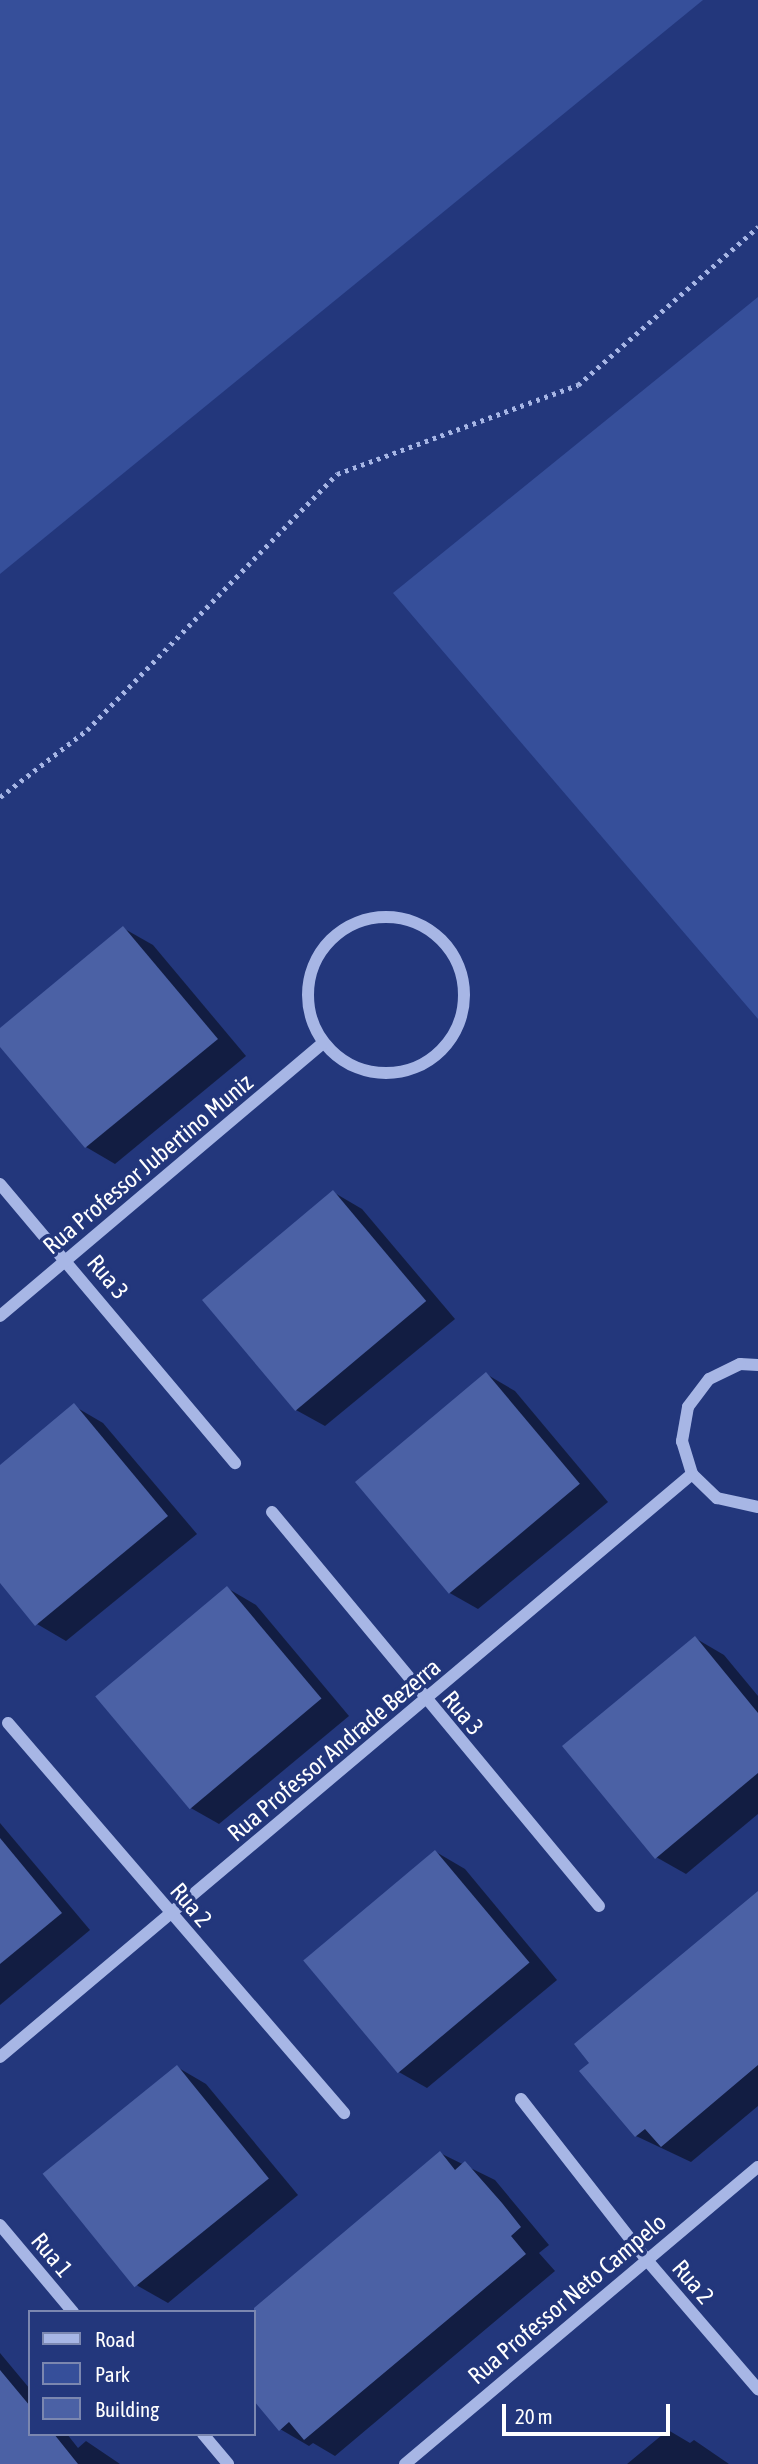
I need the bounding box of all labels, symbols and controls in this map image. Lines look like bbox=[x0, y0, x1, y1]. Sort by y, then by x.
street label: Rua Professor Jubertino Muniz bbox=[37, 1068, 259, 1260]
street label: Rua 3 bbox=[81, 1249, 135, 1305]
street label: Rua Professor Andrade Bezerra bbox=[222, 1653, 446, 1847]
street label: Rua 3 bbox=[436, 1685, 490, 1741]
street label: Rua 2 bbox=[164, 1877, 218, 1933]
street label: Rua Professor Neto Campelo bbox=[462, 2208, 672, 2390]
street label: Rua 1 bbox=[25, 2227, 79, 2283]
street label: Rua 2 bbox=[666, 2254, 720, 2310]
legend bbox=[28, 2310, 256, 2436]
text: Road bbox=[95, 2327, 135, 2351]
text: Park bbox=[95, 2362, 130, 2386]
scale bar bbox=[506, 2390, 674, 2434]
text: Building bbox=[95, 2397, 159, 2421]
text: 20 m bbox=[515, 2404, 553, 2428]

